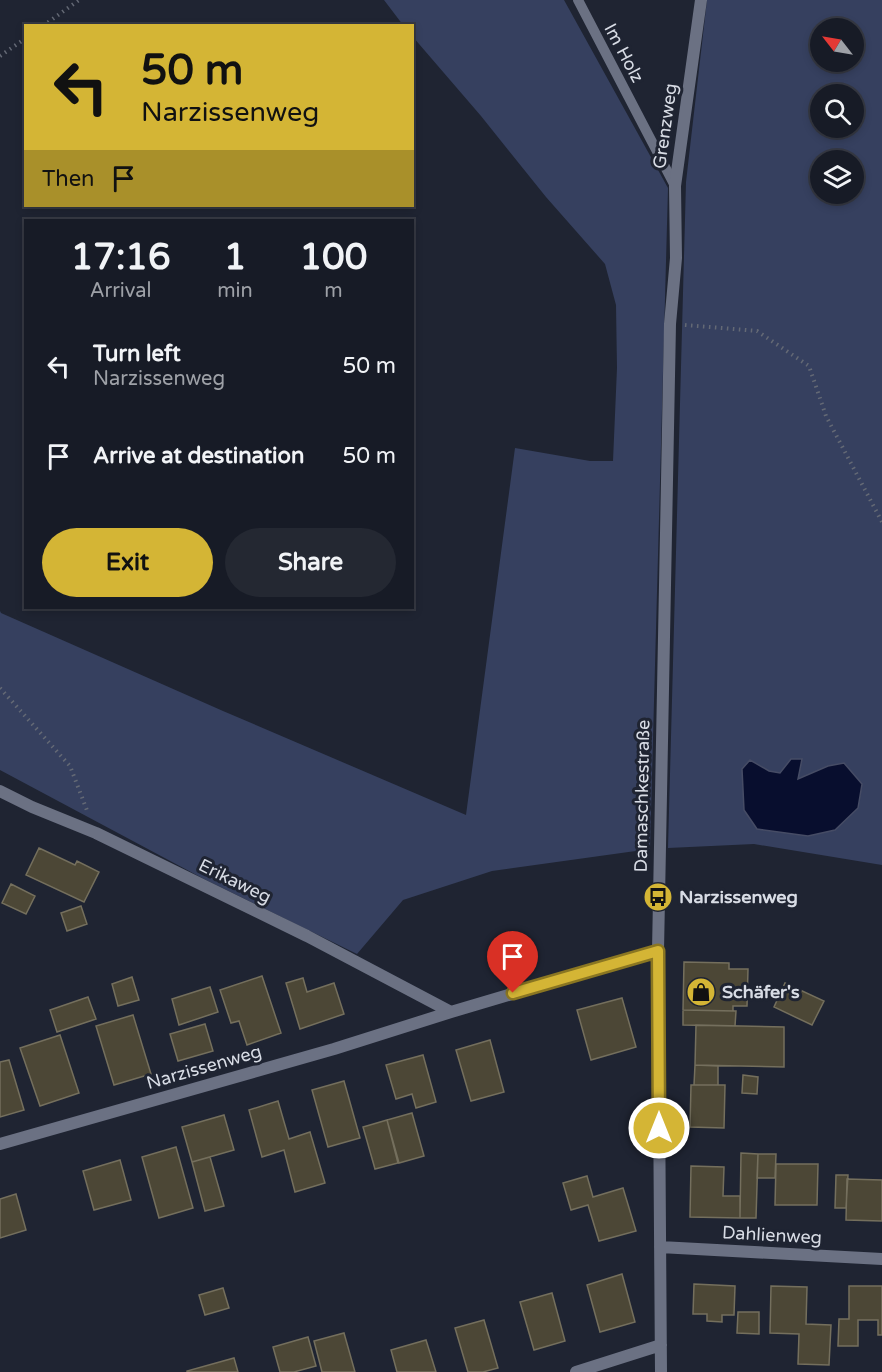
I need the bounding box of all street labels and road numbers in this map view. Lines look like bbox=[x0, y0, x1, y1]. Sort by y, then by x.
street label: Im Holz bbox=[599, 20, 649, 86]
street label: Grenzweg bbox=[648, 82, 682, 170]
street label: Damaschkestraße bbox=[630, 719, 654, 873]
street label: Erikaweg bbox=[195, 854, 275, 908]
street label: Narzissenweg bbox=[144, 1040, 264, 1094]
street label: Dahlienweg bbox=[721, 1221, 823, 1249]

